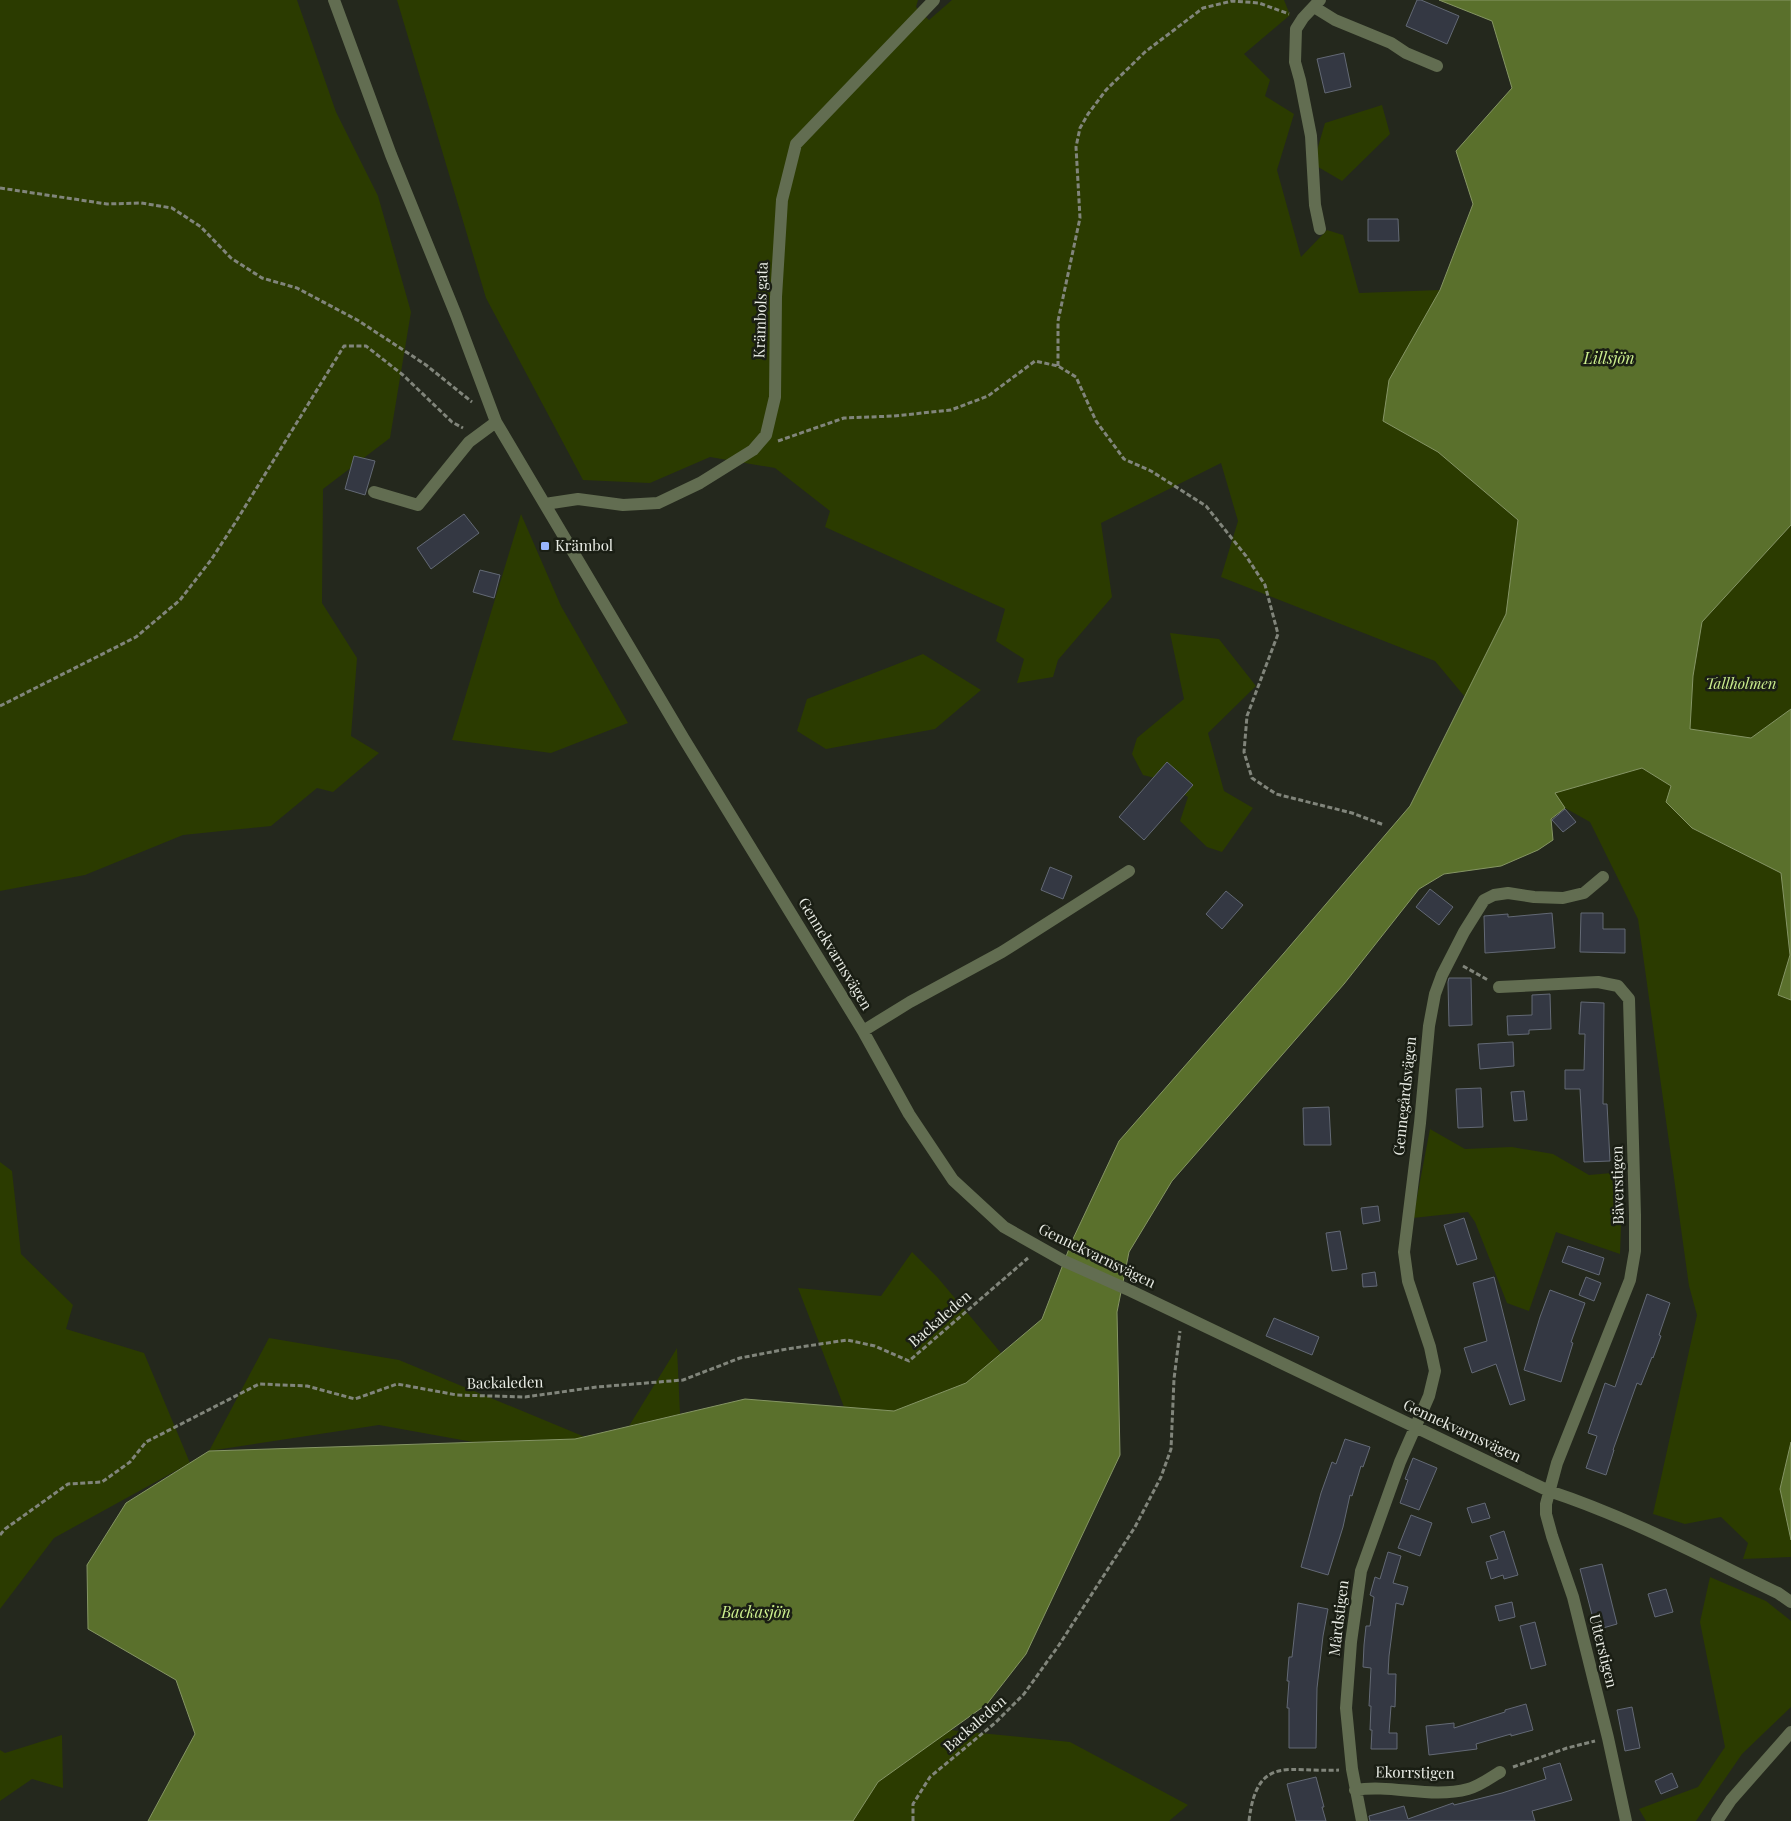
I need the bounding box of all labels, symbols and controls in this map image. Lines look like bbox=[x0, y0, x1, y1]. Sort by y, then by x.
street label: Krämbols gata bbox=[748, 261, 772, 359]
water label: Lillsjön bbox=[1583, 347, 1634, 368]
place label: Krämbol bbox=[555, 535, 613, 555]
marker: Krämbol bbox=[539, 540, 551, 552]
park label: Tallholmen bbox=[1705, 673, 1777, 693]
street label: Gennekvarnsvägen bbox=[794, 893, 877, 1014]
street label: Gennegårdsvägen bbox=[1388, 1035, 1420, 1156]
street label: Bäverstigen bbox=[1606, 1145, 1628, 1225]
street label: Gennekvarnsvägen bbox=[1036, 1218, 1159, 1292]
street label: Backaleden bbox=[904, 1286, 975, 1351]
street label: Backaleden bbox=[466, 1371, 544, 1393]
street label: Gennekvarnsvägen bbox=[1400, 1394, 1525, 1466]
street label: Mårdstigen bbox=[1323, 1579, 1353, 1657]
water label: Backasjön bbox=[720, 1601, 791, 1622]
street label: Utterstigen bbox=[1585, 1612, 1623, 1690]
street label: Backaleden bbox=[939, 1691, 1010, 1756]
street label: Ekorrstigen bbox=[1375, 1761, 1455, 1783]

